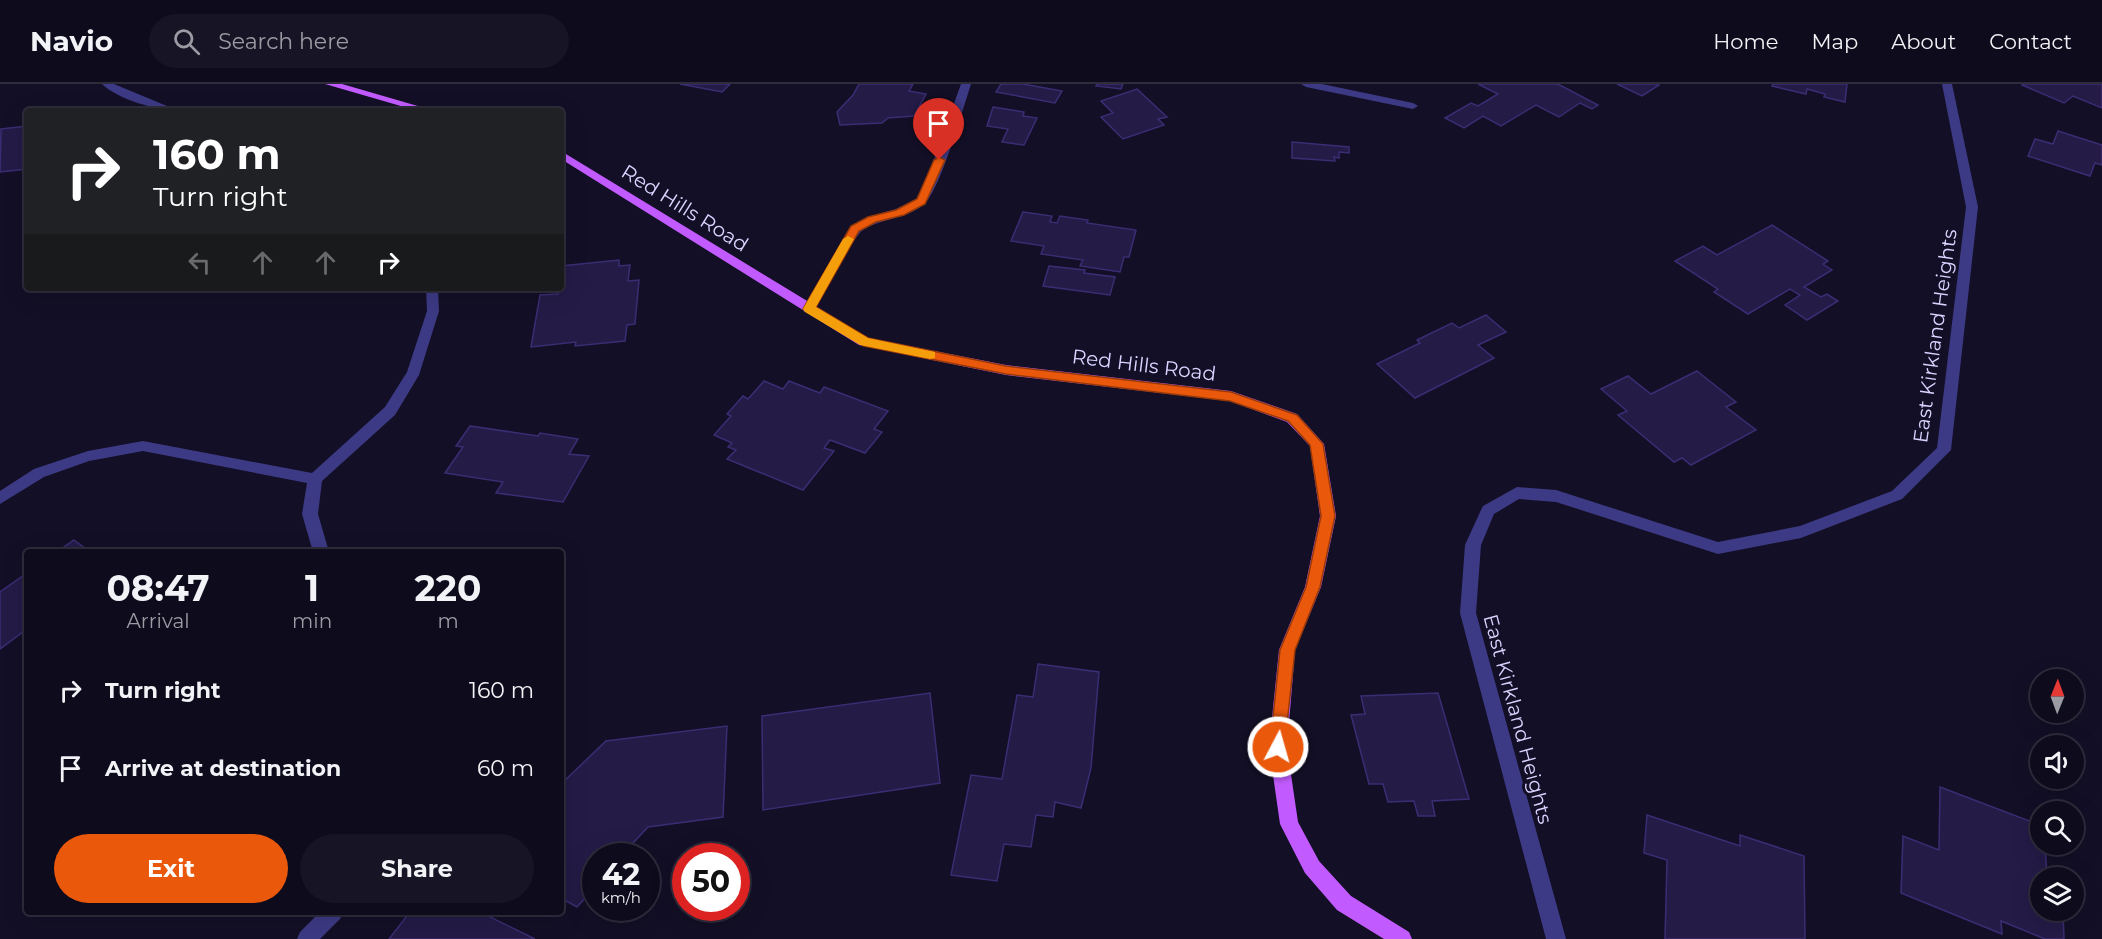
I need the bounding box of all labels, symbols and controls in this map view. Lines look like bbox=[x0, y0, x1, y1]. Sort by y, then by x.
search box bbox=[149, 14, 569, 68]
text: Navio bbox=[30, 24, 113, 58]
icon: search bbox=[170, 25, 203, 58]
text: Search here bbox=[218, 28, 349, 55]
text: Home bbox=[1713, 29, 1778, 54]
text: Map bbox=[1811, 29, 1858, 54]
text: About bbox=[1891, 29, 1956, 54]
text: Contact bbox=[1989, 29, 2072, 54]
pin bbox=[913, 98, 964, 160]
icon: arrive bbox=[922, 107, 955, 140]
text: 160 m bbox=[153, 128, 281, 180]
icon: right bbox=[54, 132, 132, 210]
street label: Red Hills Road bbox=[617, 159, 753, 257]
text: Turn right bbox=[153, 180, 288, 213]
street label: East Kirkland Heights bbox=[1908, 227, 1962, 445]
icon: left bbox=[183, 246, 216, 279]
icon: ahead bbox=[246, 246, 279, 279]
icon: ahead bbox=[309, 246, 342, 279]
icon: right bbox=[372, 246, 405, 279]
street label: Red Hills Road bbox=[1071, 344, 1217, 386]
text: 08:47 bbox=[106, 566, 210, 610]
text: 1 bbox=[305, 566, 319, 610]
text: 220 bbox=[415, 566, 482, 610]
text: Arrival bbox=[126, 609, 190, 633]
text: min bbox=[292, 609, 332, 633]
text: m bbox=[437, 609, 459, 633]
street label: East Kirkland Heights bbox=[1478, 612, 1558, 827]
north arrow bbox=[2030, 669, 2084, 723]
map controls bbox=[2030, 669, 2084, 921]
icon: right bbox=[54, 674, 87, 707]
text: Turn right bbox=[105, 677, 220, 704]
text: 160 m bbox=[469, 677, 534, 704]
position arrow bbox=[1246, 715, 1310, 779]
button: sound bbox=[2030, 735, 2084, 789]
icon: arrive bbox=[54, 752, 87, 785]
text: Arrive at destination bbox=[105, 755, 341, 782]
text: 60 m bbox=[477, 755, 534, 782]
button: search bbox=[2030, 801, 2084, 855]
button: Exit bbox=[54, 834, 288, 903]
button: Share bbox=[300, 834, 534, 903]
speed limit sign: 50 bbox=[672, 843, 750, 921]
text: 42 bbox=[602, 856, 640, 893]
button: layers bbox=[2030, 867, 2084, 921]
text: km/h bbox=[601, 888, 641, 907]

